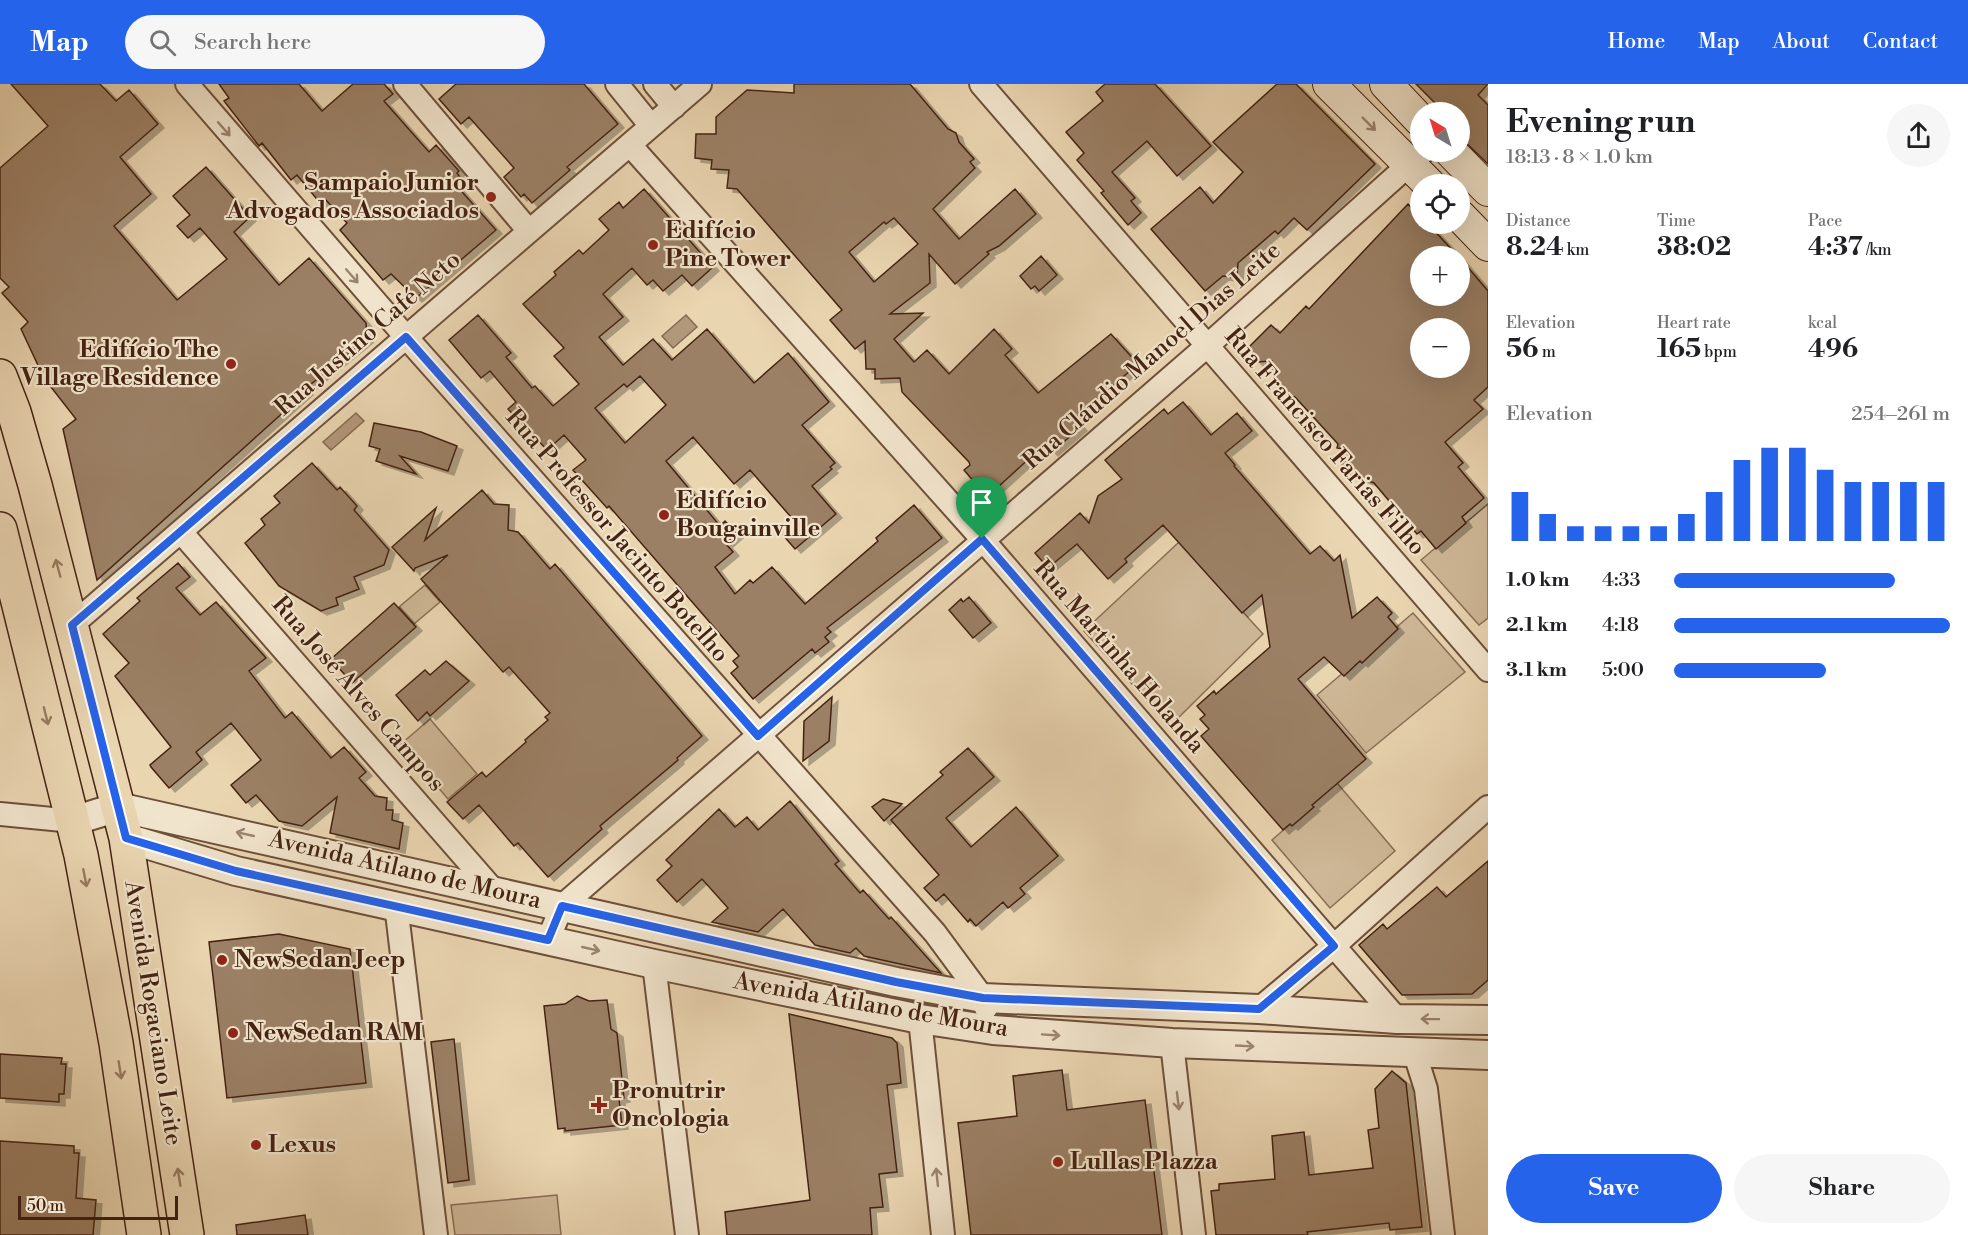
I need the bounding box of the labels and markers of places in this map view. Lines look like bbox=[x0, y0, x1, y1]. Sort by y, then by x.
place label: Sampaio Junior Advogados Associados bbox=[226, 168, 479, 226]
marker: Sampaio Junior Advogados Associados bbox=[484, 190, 498, 204]
place label: Edifício Pine Tower bbox=[665, 216, 791, 274]
marker: Edifício Pine Tower bbox=[646, 238, 660, 252]
place label: Edifício The Village Residence bbox=[20, 335, 219, 393]
marker: Edifício The Village Residence bbox=[224, 357, 238, 371]
pin bbox=[956, 477, 1007, 539]
place label: Edifício Bougainville bbox=[676, 486, 821, 544]
marker: Edifício Bougainville bbox=[657, 508, 671, 522]
place label: NewSedan Jeep bbox=[234, 945, 405, 975]
marker: NewSedan Jeep bbox=[215, 953, 229, 967]
place label: NewSedan RAM bbox=[245, 1018, 423, 1048]
marker: NewSedan RAM bbox=[226, 1026, 240, 1040]
place label: Pronutrir Oncologia bbox=[612, 1076, 730, 1134]
marker: Pronutrir Oncologia bbox=[590, 1096, 608, 1114]
place label: Lexus bbox=[268, 1130, 336, 1160]
marker: Lexus bbox=[249, 1138, 263, 1152]
place label: Lullas Plazza bbox=[1070, 1147, 1219, 1177]
marker: Lullas Plazza bbox=[1051, 1155, 1065, 1169]

